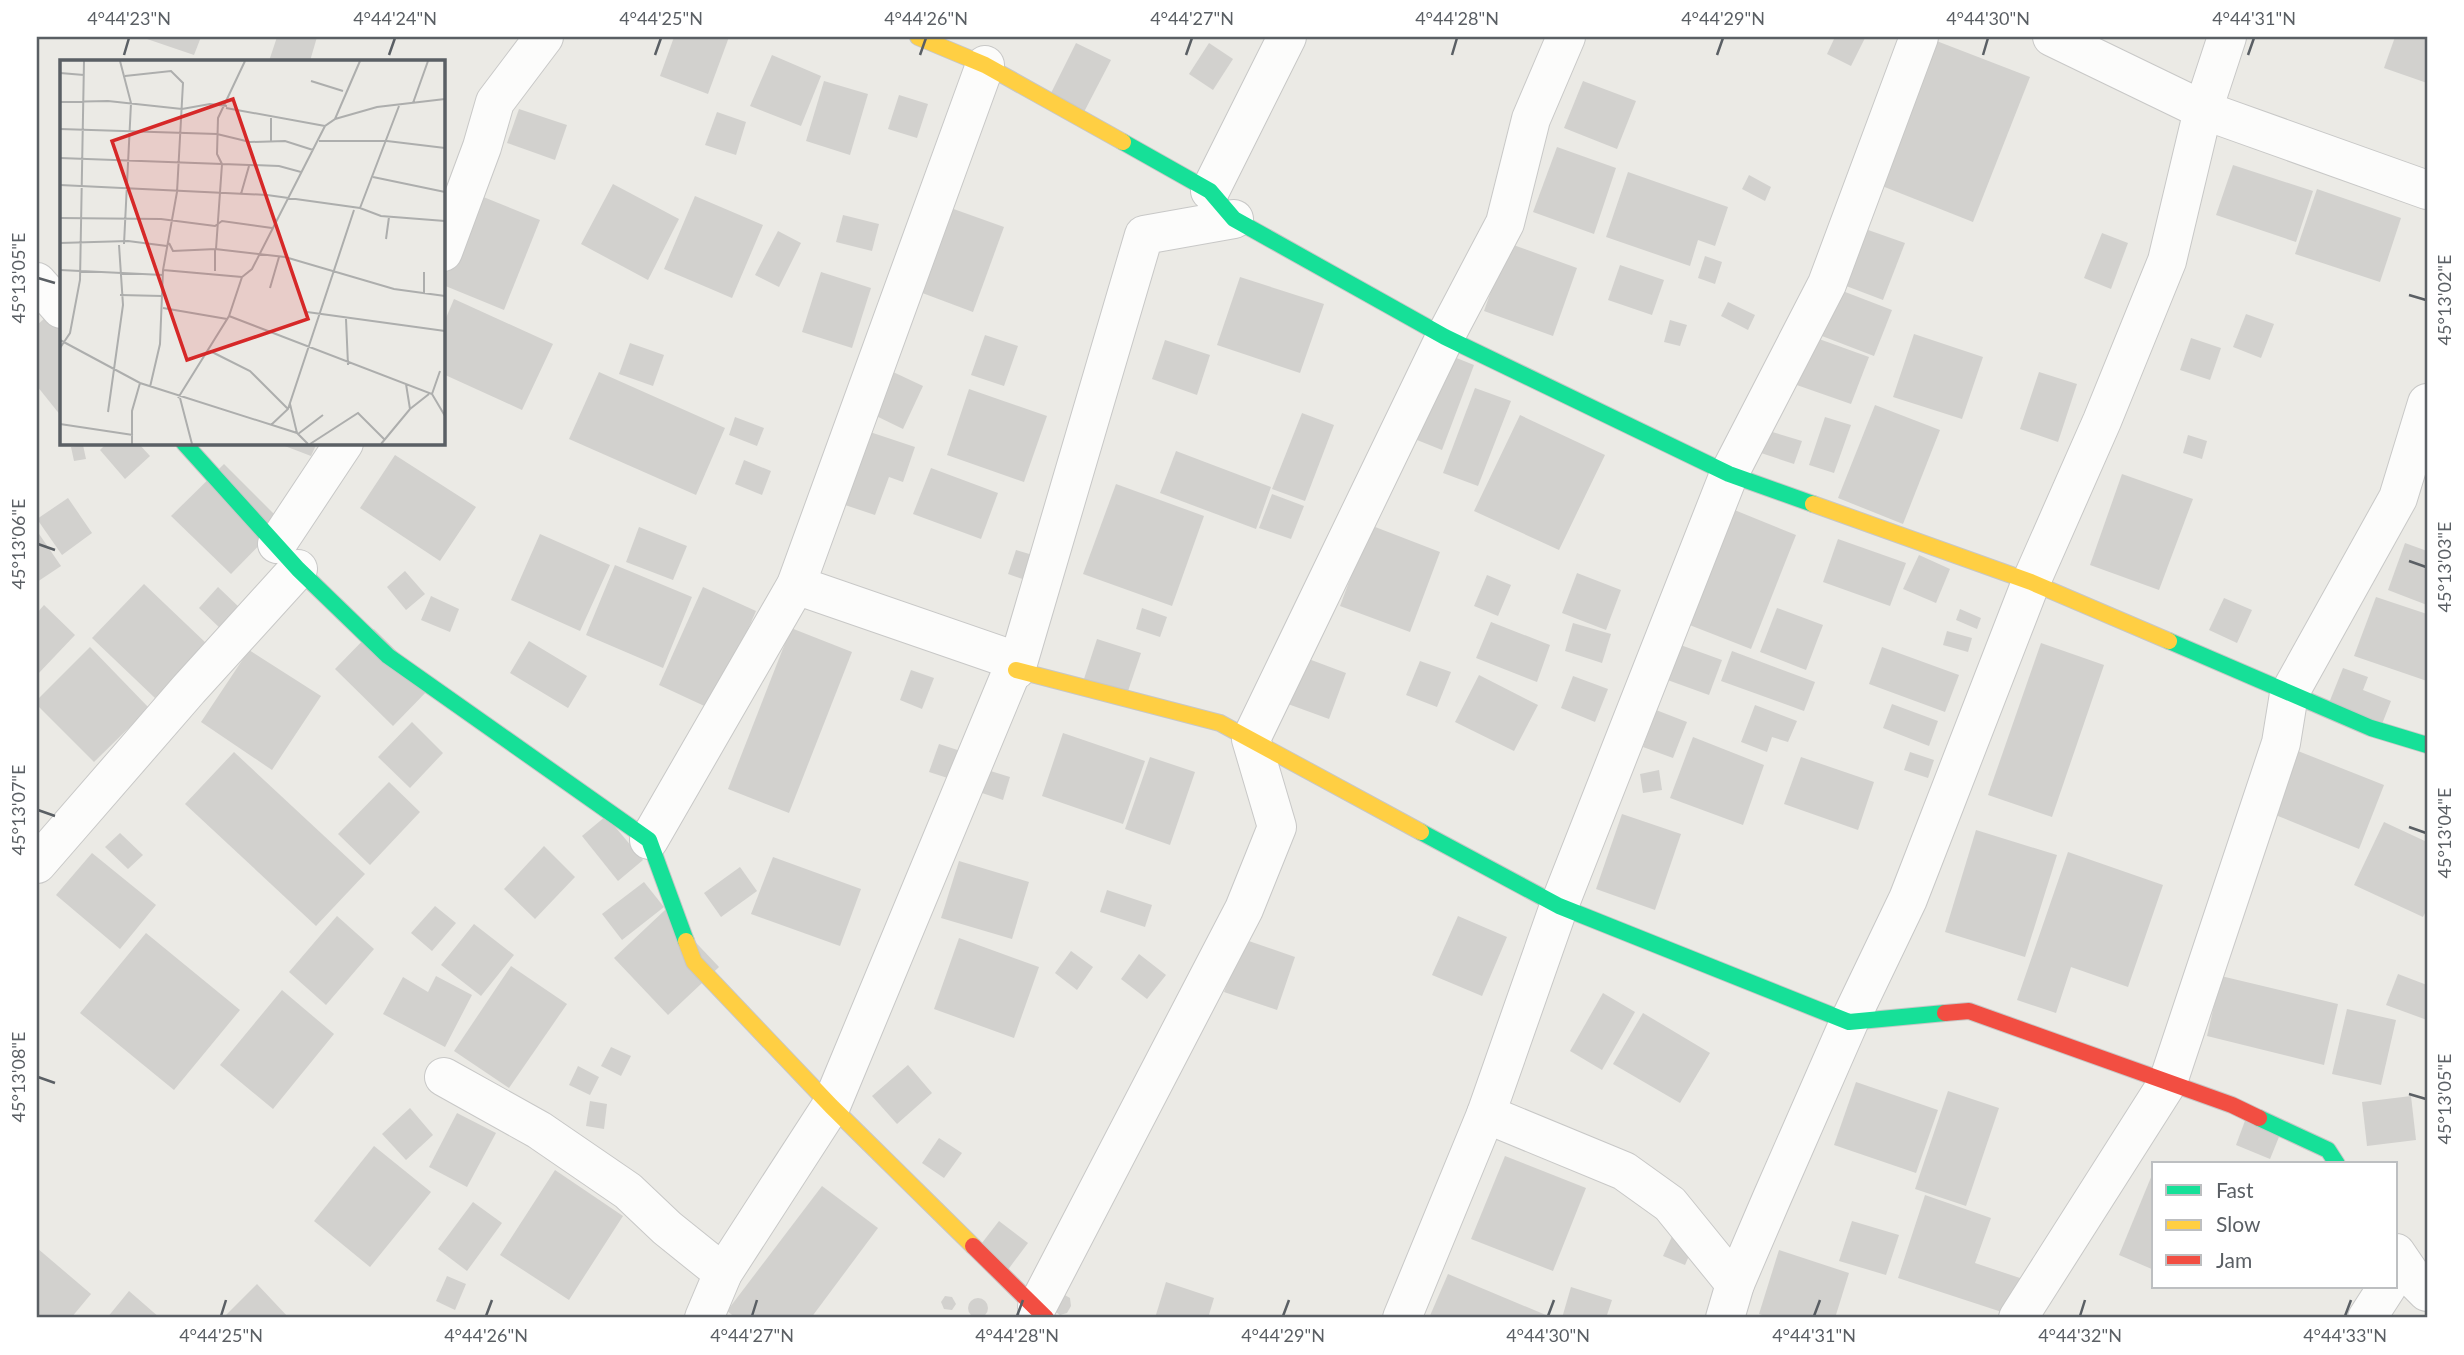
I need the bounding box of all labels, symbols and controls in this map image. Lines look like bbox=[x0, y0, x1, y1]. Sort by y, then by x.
text: 4°44'23"N bbox=[87, 7, 171, 29]
text: 4°44'24"N bbox=[353, 7, 437, 29]
text: 4°44'25"N bbox=[619, 7, 703, 29]
text: 4°44'26"N bbox=[884, 7, 968, 29]
text: 4°44'27"N bbox=[1150, 7, 1234, 29]
text: 4°44'28"N bbox=[1415, 7, 1499, 29]
text: 4°44'29"N bbox=[1681, 7, 1765, 29]
text: 4°44'30"N bbox=[1946, 7, 2030, 29]
text: 4°44'31"N bbox=[2212, 7, 2296, 29]
inset map bbox=[60, 60, 444, 444]
text: 45°13'05"E bbox=[7, 233, 29, 323]
text: 45°13'02"E bbox=[2433, 255, 2455, 345]
text: 45°13'06"E bbox=[7, 499, 29, 589]
text: 45°13'03"E bbox=[2433, 522, 2455, 612]
text: 45°13'07"E bbox=[7, 765, 29, 855]
text: 45°13'04"E bbox=[2433, 788, 2455, 878]
text: 45°13'08"E bbox=[7, 1032, 29, 1122]
text: 45°13'05"E bbox=[2433, 1054, 2455, 1144]
legend bbox=[2152, 1162, 2398, 1288]
text: Fast bbox=[2216, 1177, 2254, 1202]
text: Slow bbox=[2216, 1211, 2261, 1236]
text: Jam bbox=[2216, 1247, 2252, 1272]
text: 4°44'25"N bbox=[179, 1324, 263, 1346]
text: 4°44'26"N bbox=[444, 1324, 528, 1346]
text: 4°44'27"N bbox=[710, 1324, 794, 1346]
text: 4°44'28"N bbox=[975, 1324, 1059, 1346]
text: 4°44'29"N bbox=[1241, 1324, 1325, 1346]
text: 4°44'30"N bbox=[1506, 1324, 1590, 1346]
text: 4°44'31"N bbox=[1772, 1324, 1856, 1346]
text: 4°44'32"N bbox=[2038, 1324, 2122, 1346]
text: 4°44'33"N bbox=[2303, 1324, 2387, 1346]

